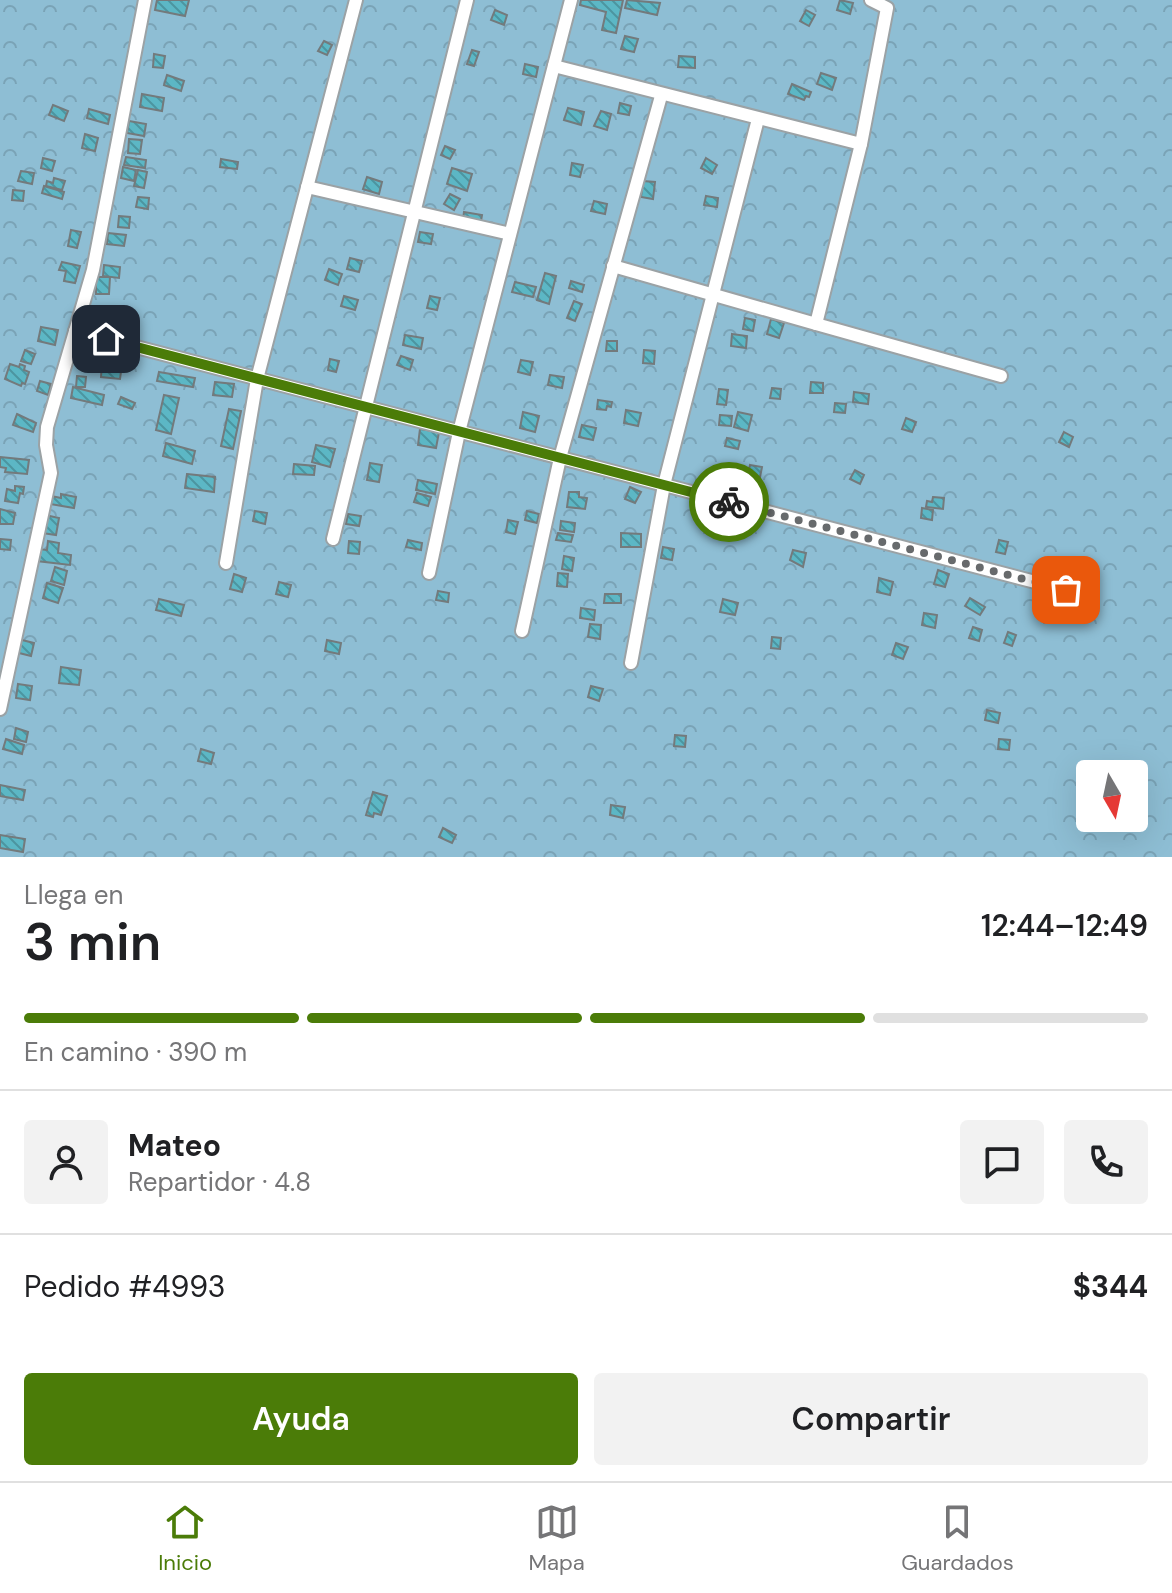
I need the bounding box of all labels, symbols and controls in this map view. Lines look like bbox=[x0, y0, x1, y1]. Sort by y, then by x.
pin bbox=[72, 305, 140, 373]
icon: home bbox=[84, 317, 128, 361]
courier bbox=[689, 462, 769, 542]
icon: bike bbox=[707, 480, 751, 524]
pin bbox=[1032, 556, 1100, 624]
icon: bag bbox=[1044, 568, 1088, 612]
north arrow bbox=[1076, 760, 1148, 832]
map controls bbox=[1076, 760, 1148, 832]
text: Llega en bbox=[24, 878, 123, 912]
text: 12:44–12:49 bbox=[981, 906, 1148, 945]
text: 3 min bbox=[24, 908, 161, 976]
text: En camino · 390 m bbox=[24, 1035, 247, 1069]
button: person bbox=[24, 1120, 108, 1204]
button: chat bbox=[960, 1120, 1044, 1204]
button: phone bbox=[1064, 1120, 1148, 1204]
text: Mateo bbox=[128, 1126, 221, 1165]
text: Repartidor · 4.8 bbox=[128, 1165, 311, 1199]
text: Pedido #4993 bbox=[24, 1267, 225, 1306]
text: $344 bbox=[1073, 1267, 1148, 1306]
button: Ayuda bbox=[24, 1373, 578, 1465]
button: Compartir bbox=[594, 1373, 1148, 1465]
tab: Inicio bbox=[158, 1500, 212, 1577]
tab: Mapa bbox=[529, 1500, 585, 1577]
tab: Guardados bbox=[901, 1500, 1014, 1577]

